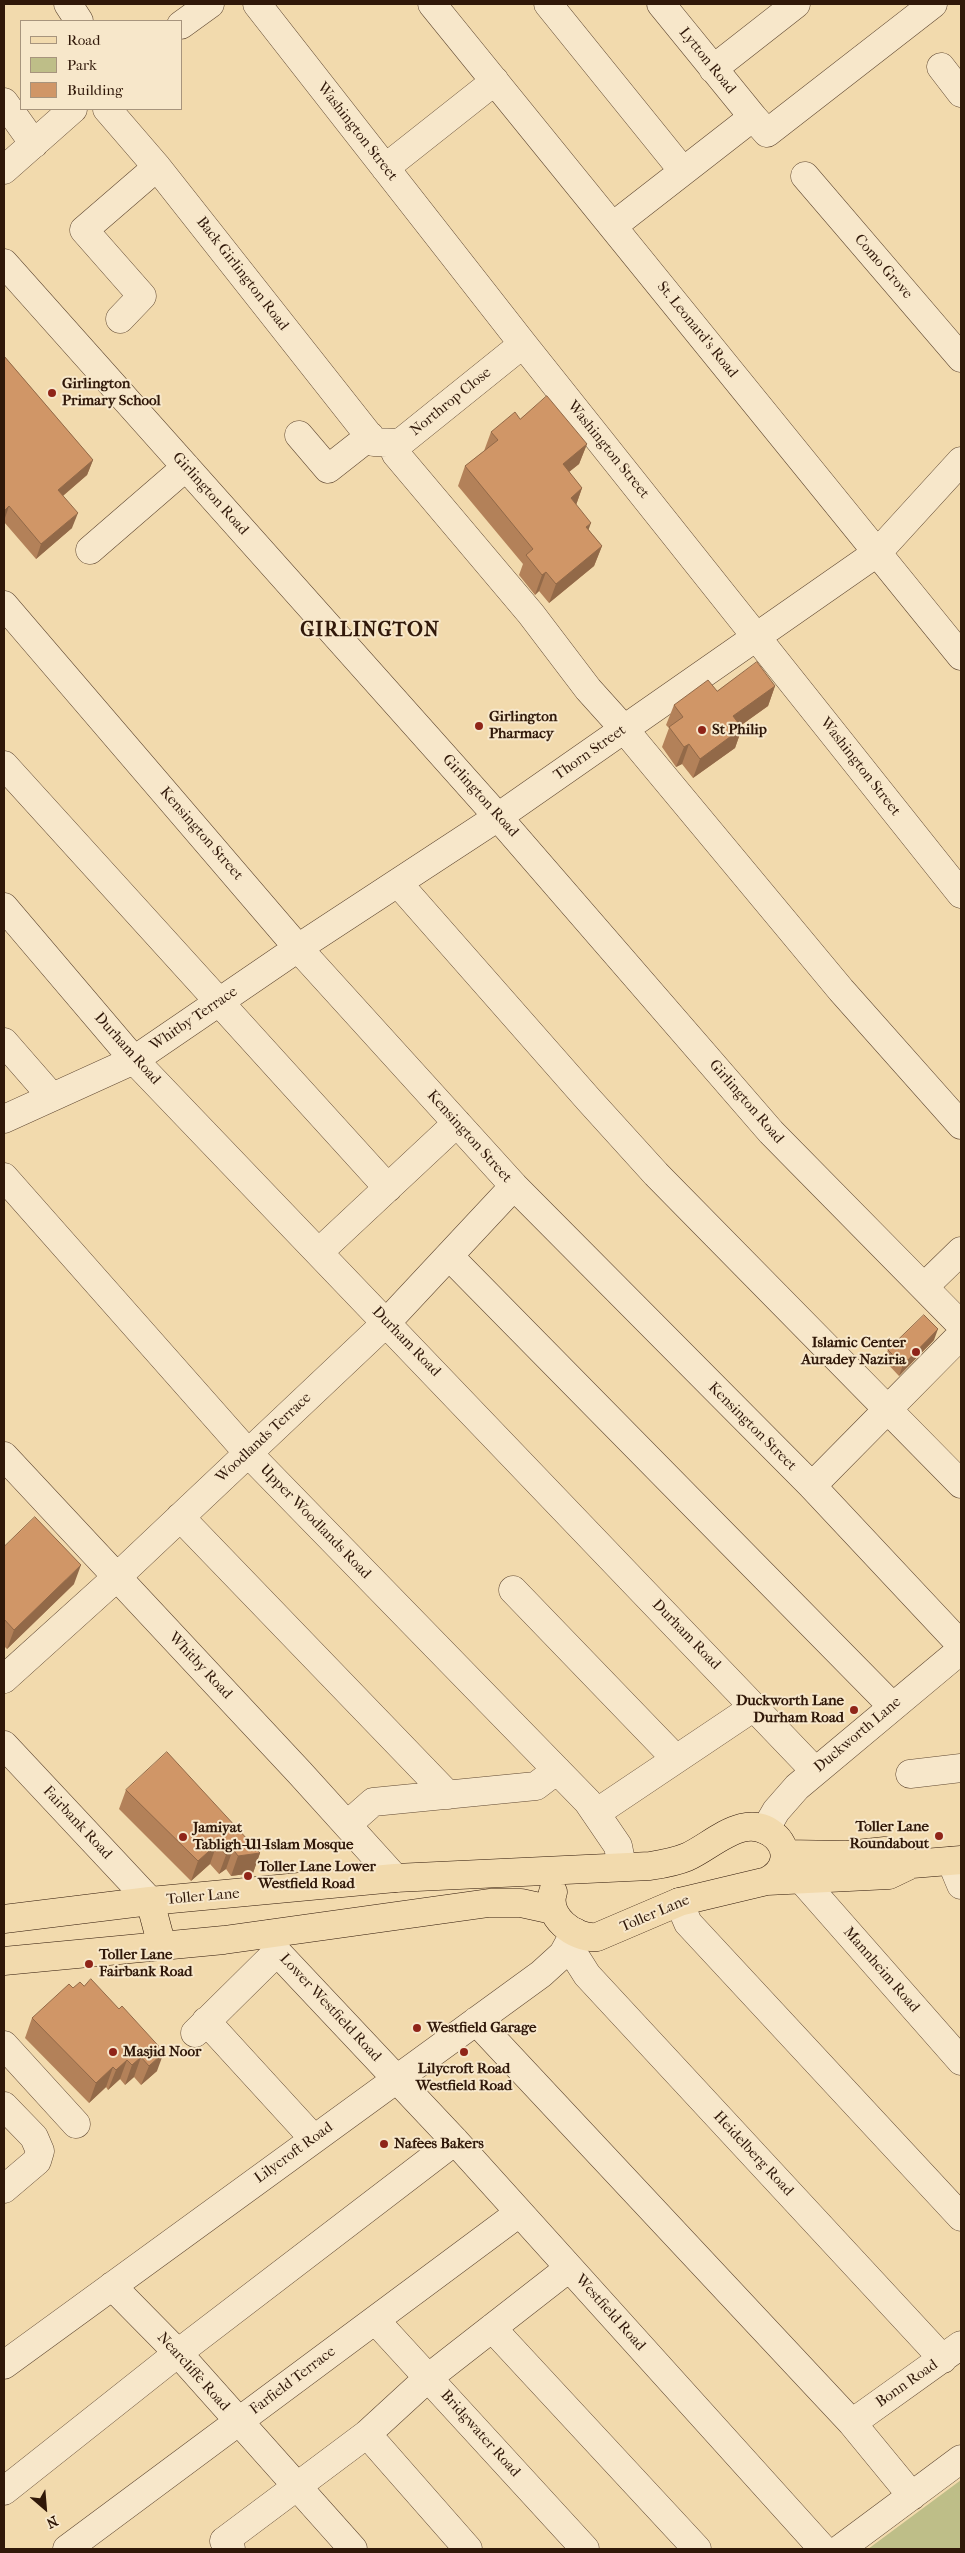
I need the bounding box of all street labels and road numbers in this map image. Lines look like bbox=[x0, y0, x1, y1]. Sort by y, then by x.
street label: Lytton Road bbox=[675, 24, 739, 98]
street label: Washington Street bbox=[313, 79, 401, 185]
street label: Back Girlington Road bbox=[192, 214, 292, 334]
street label: Como Grove bbox=[850, 231, 916, 303]
street label: St. Leonard's Road bbox=[653, 278, 741, 382]
street label: Northrop Close bbox=[407, 364, 495, 440]
street label: Washington Street bbox=[563, 398, 653, 502]
street label: Girlington Road bbox=[168, 449, 252, 539]
street label: Washington Street bbox=[816, 714, 904, 820]
street label: Thorn Street bbox=[550, 721, 630, 785]
street label: Girlington Road bbox=[438, 751, 522, 841]
street label: Kensington Street bbox=[155, 784, 247, 884]
street label: Whitby Terrace bbox=[147, 983, 241, 1055]
street label: Durham Road bbox=[90, 1009, 164, 1089]
street label: Girlington Road bbox=[705, 1056, 787, 1148]
street label: Kensington Street bbox=[423, 1087, 515, 1187]
street label: Durham Road bbox=[368, 1303, 444, 1381]
street label: Kensington Street bbox=[704, 1379, 800, 1475]
street label: Woodlands Terrace bbox=[213, 1389, 315, 1487]
street label: Upper Woodlands Road bbox=[256, 1461, 374, 1583]
street label: Durham Road bbox=[648, 1596, 724, 1674]
street label: Whitby Road bbox=[164, 1629, 236, 1703]
street label: Duckworth Lane bbox=[811, 1693, 905, 1777]
street label: Fairbank Road bbox=[39, 1783, 115, 1863]
street label: Toller Lane bbox=[166, 1885, 240, 1909]
street label: Toller Lane bbox=[618, 1891, 692, 1937]
street label: Mannheim Road bbox=[839, 1924, 923, 2016]
street label: Lower Westfield Road bbox=[275, 1950, 385, 2066]
street label: Heidelberg Road bbox=[709, 2108, 797, 2200]
street label: Lilycroft Road bbox=[251, 2119, 337, 2187]
street label: Westfield Road bbox=[571, 2271, 649, 2355]
street label: Nearcliffe Road bbox=[153, 2329, 233, 2415]
street label: Farfield Terrace bbox=[247, 2343, 339, 2419]
street label: Bonn Road bbox=[873, 2356, 941, 2412]
street label: Bridgwater Road bbox=[436, 2387, 524, 2481]

